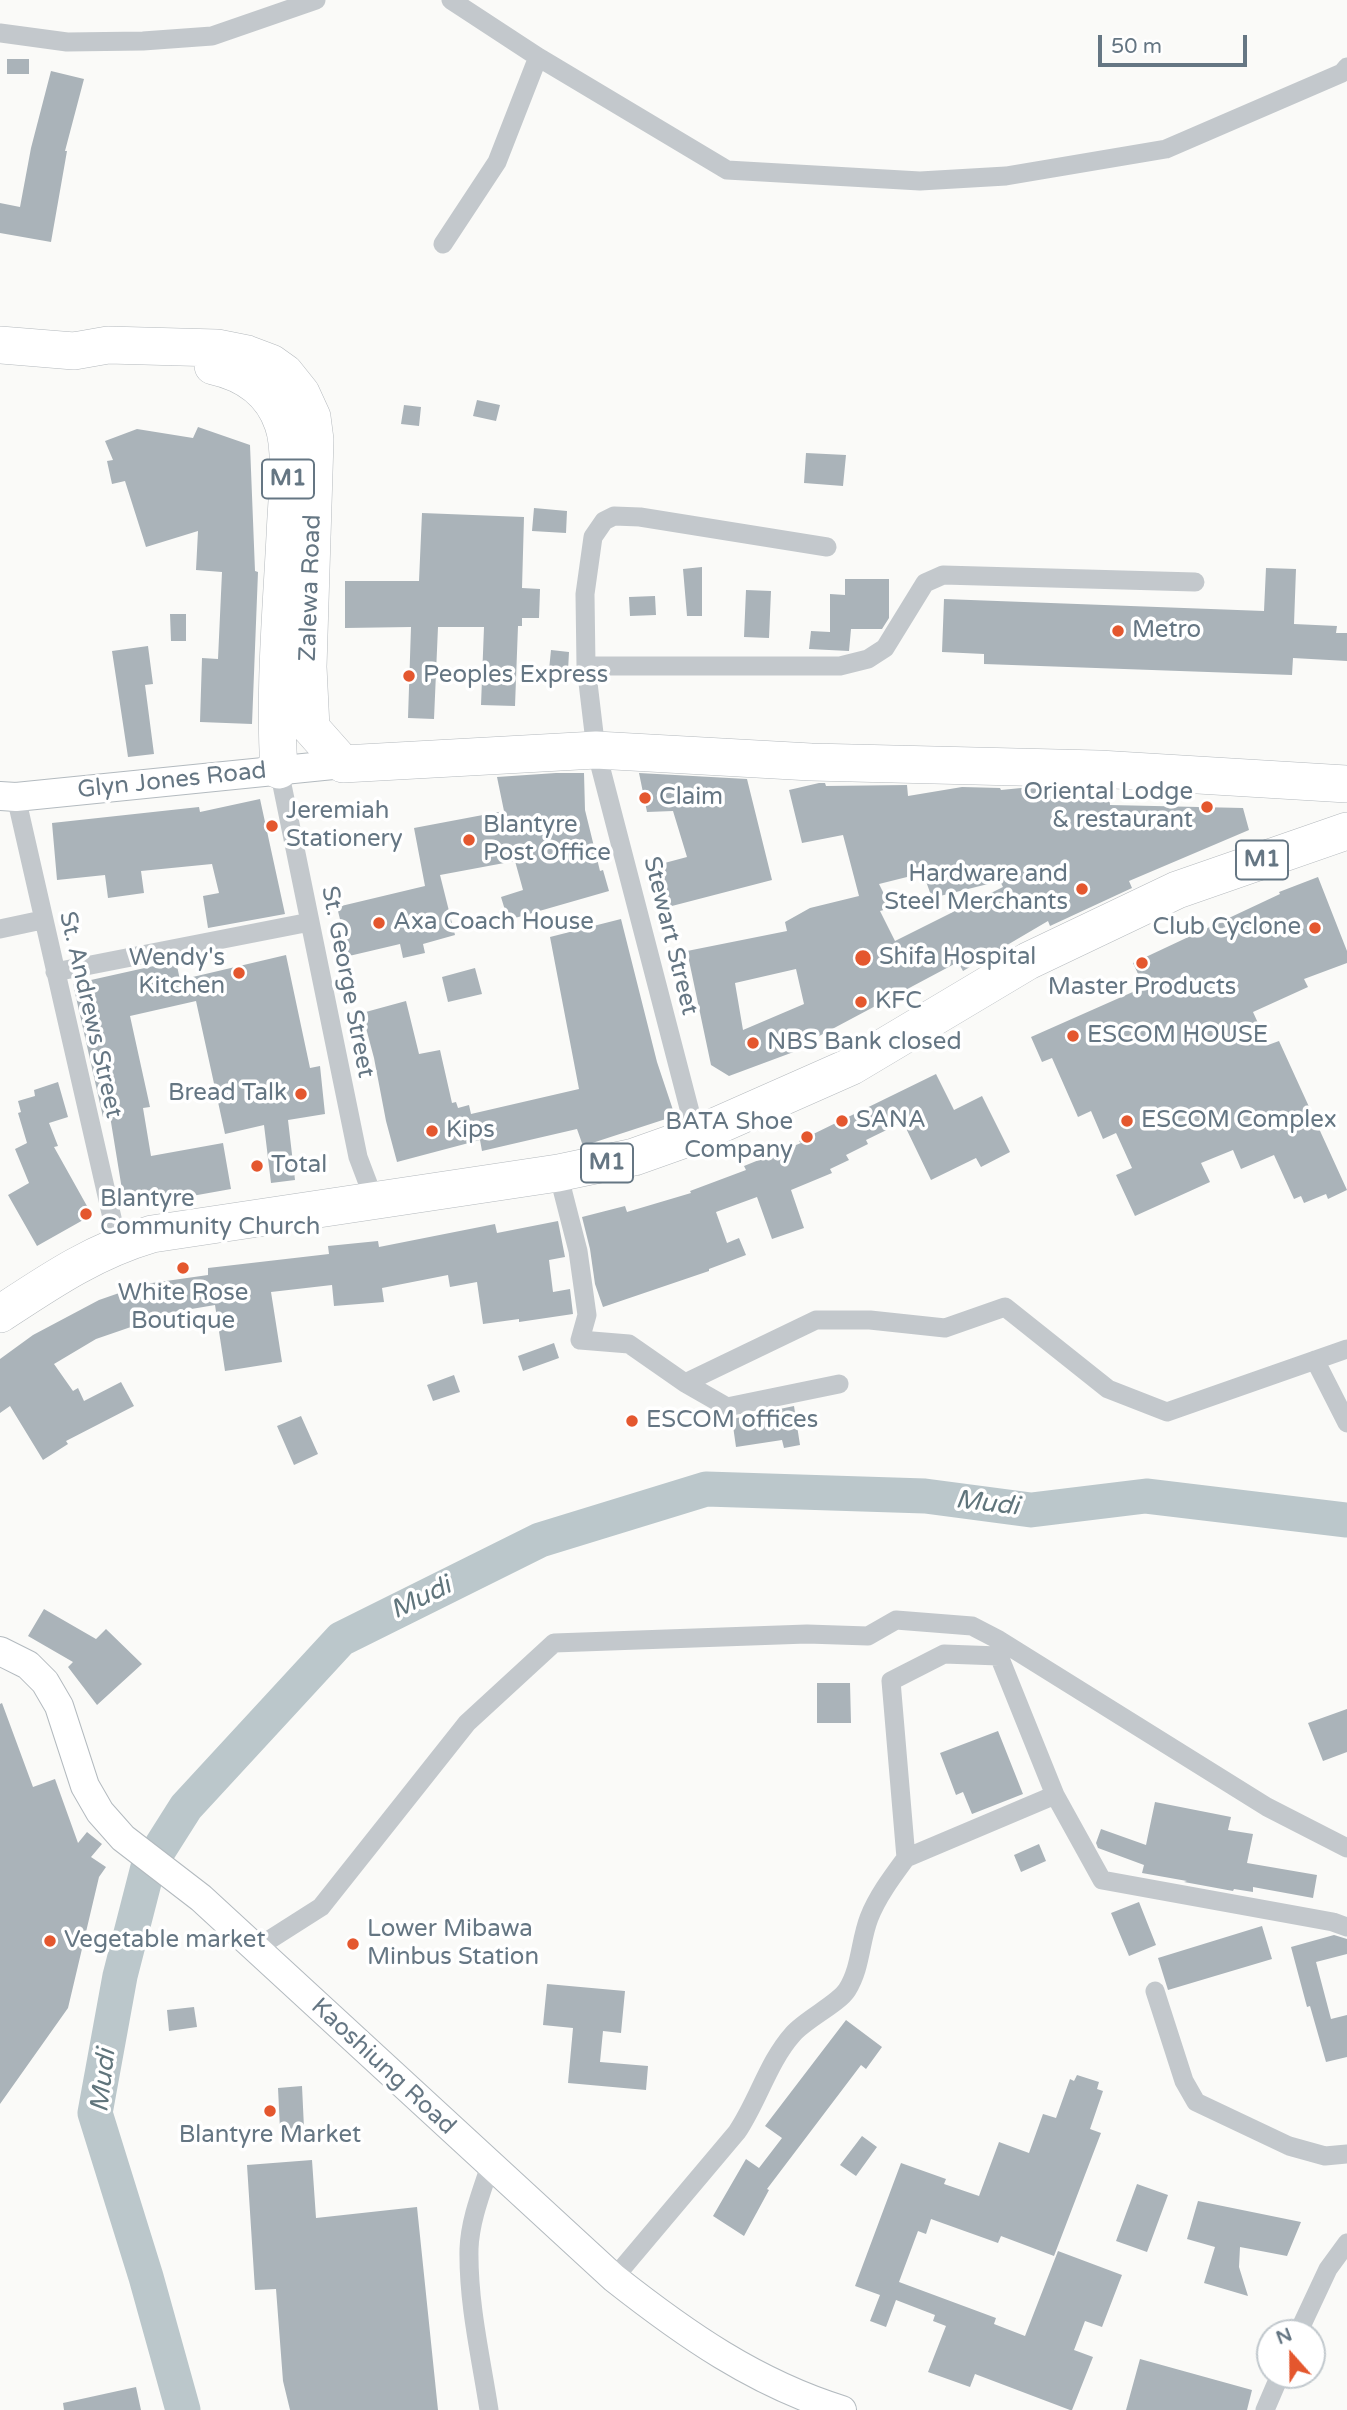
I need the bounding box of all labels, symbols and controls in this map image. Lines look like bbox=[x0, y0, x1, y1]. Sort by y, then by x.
scale bar bbox=[1102, 21, 1251, 65]
text: 50 m bbox=[1111, 34, 1162, 59]
road number: M1 bbox=[262, 460, 314, 499]
street label: Zalewa Road bbox=[294, 514, 328, 662]
place label: Metro bbox=[1132, 617, 1201, 645]
marker: Metro bbox=[1110, 623, 1126, 639]
place label: Peoples Express bbox=[423, 662, 608, 690]
marker: Peoples Express bbox=[401, 668, 417, 684]
street label: Glyn Jones Road bbox=[76, 757, 268, 805]
place label: Oriental Lodge & restaurant bbox=[1023, 779, 1193, 835]
place label: Claim bbox=[659, 784, 723, 812]
marker: Claim bbox=[637, 790, 653, 806]
place label: Jeremiah Stationery bbox=[286, 798, 403, 854]
marker: Oriental Lodge & restaurant bbox=[1199, 799, 1215, 815]
place label: Blantyre Post Office bbox=[483, 812, 611, 868]
marker: Jeremiah Stationery bbox=[264, 818, 280, 834]
marker: Blantyre Post Office bbox=[461, 832, 477, 848]
road number: M1 bbox=[1236, 840, 1288, 880]
street label: Stewart Street bbox=[636, 854, 704, 1018]
place label: Hardware and Steel Merchants bbox=[884, 861, 1068, 917]
marker: Hardware and Steel Merchants bbox=[1074, 881, 1090, 897]
street label: St. George Street bbox=[314, 884, 380, 1080]
street label: St. Andrews Street bbox=[52, 909, 128, 1121]
place label: Axa Coach House bbox=[393, 909, 594, 937]
place label: Club Cyclone bbox=[1153, 914, 1301, 942]
marker: Axa Coach House bbox=[371, 915, 387, 931]
marker: Club Cyclone bbox=[1307, 920, 1323, 936]
place label: Shifa Hospital bbox=[879, 944, 1036, 972]
place label: Wendy's Kitchen bbox=[129, 945, 225, 1001]
marker: Shifa Hospital bbox=[853, 948, 873, 968]
marker: Master Products bbox=[1134, 955, 1150, 971]
marker: Wendy's Kitchen bbox=[231, 965, 247, 981]
place label: Master Products bbox=[1048, 974, 1236, 1002]
place label: KFC bbox=[875, 988, 922, 1016]
marker: KFC bbox=[853, 994, 869, 1010]
place label: ESCOM HOUSE bbox=[1087, 1022, 1268, 1050]
marker: ESCOM HOUSE bbox=[1065, 1028, 1081, 1044]
place label: NBS Bank closed bbox=[767, 1029, 962, 1057]
marker: NBS Bank closed bbox=[745, 1035, 761, 1051]
place label: Bread Talk bbox=[168, 1080, 287, 1108]
marker: Bread Talk bbox=[293, 1086, 309, 1102]
place label: SANA bbox=[856, 1107, 926, 1135]
place label: ESCOM Complex bbox=[1141, 1107, 1337, 1135]
place label: BATA Shoe Company bbox=[665, 1109, 793, 1165]
marker: SANA bbox=[834, 1113, 850, 1129]
marker: ESCOM Complex bbox=[1119, 1113, 1135, 1129]
place label: Kips bbox=[446, 1117, 495, 1145]
marker: Kips bbox=[424, 1123, 440, 1139]
marker: BATA Shoe Company bbox=[799, 1129, 815, 1145]
road number: M1 bbox=[581, 1144, 633, 1182]
place label: Total bbox=[271, 1152, 327, 1180]
marker: Total bbox=[249, 1158, 265, 1174]
place label: Blantyre Community Church bbox=[100, 1186, 320, 1242]
marker: Blantyre Community Church bbox=[78, 1206, 94, 1222]
marker: White Rose Boutique bbox=[175, 1260, 191, 1276]
place label: White Rose Boutique bbox=[118, 1280, 248, 1336]
place label: ESCOM offices bbox=[646, 1407, 818, 1435]
marker: ESCOM offices bbox=[624, 1413, 640, 1429]
water label: Mudi bbox=[954, 1485, 1020, 1523]
water label: Mudi bbox=[386, 1571, 456, 1627]
place label: Lower Mibawa Minbus Station bbox=[367, 1916, 539, 1972]
place label: Vegetable market bbox=[64, 1927, 266, 1955]
marker: Vegetable market bbox=[42, 1933, 58, 1949]
marker: Lower Mibawa Minbus Station bbox=[345, 1936, 361, 1952]
street label: Kaoshiung Road bbox=[305, 1993, 461, 2141]
water label: Mudi bbox=[85, 2048, 123, 2114]
marker: Blantyre Market bbox=[262, 2103, 278, 2119]
place label: Blantyre Market bbox=[179, 2122, 361, 2150]
north arrow bbox=[1256, 2319, 1326, 2389]
text: N bbox=[1273, 2323, 1295, 2349]

